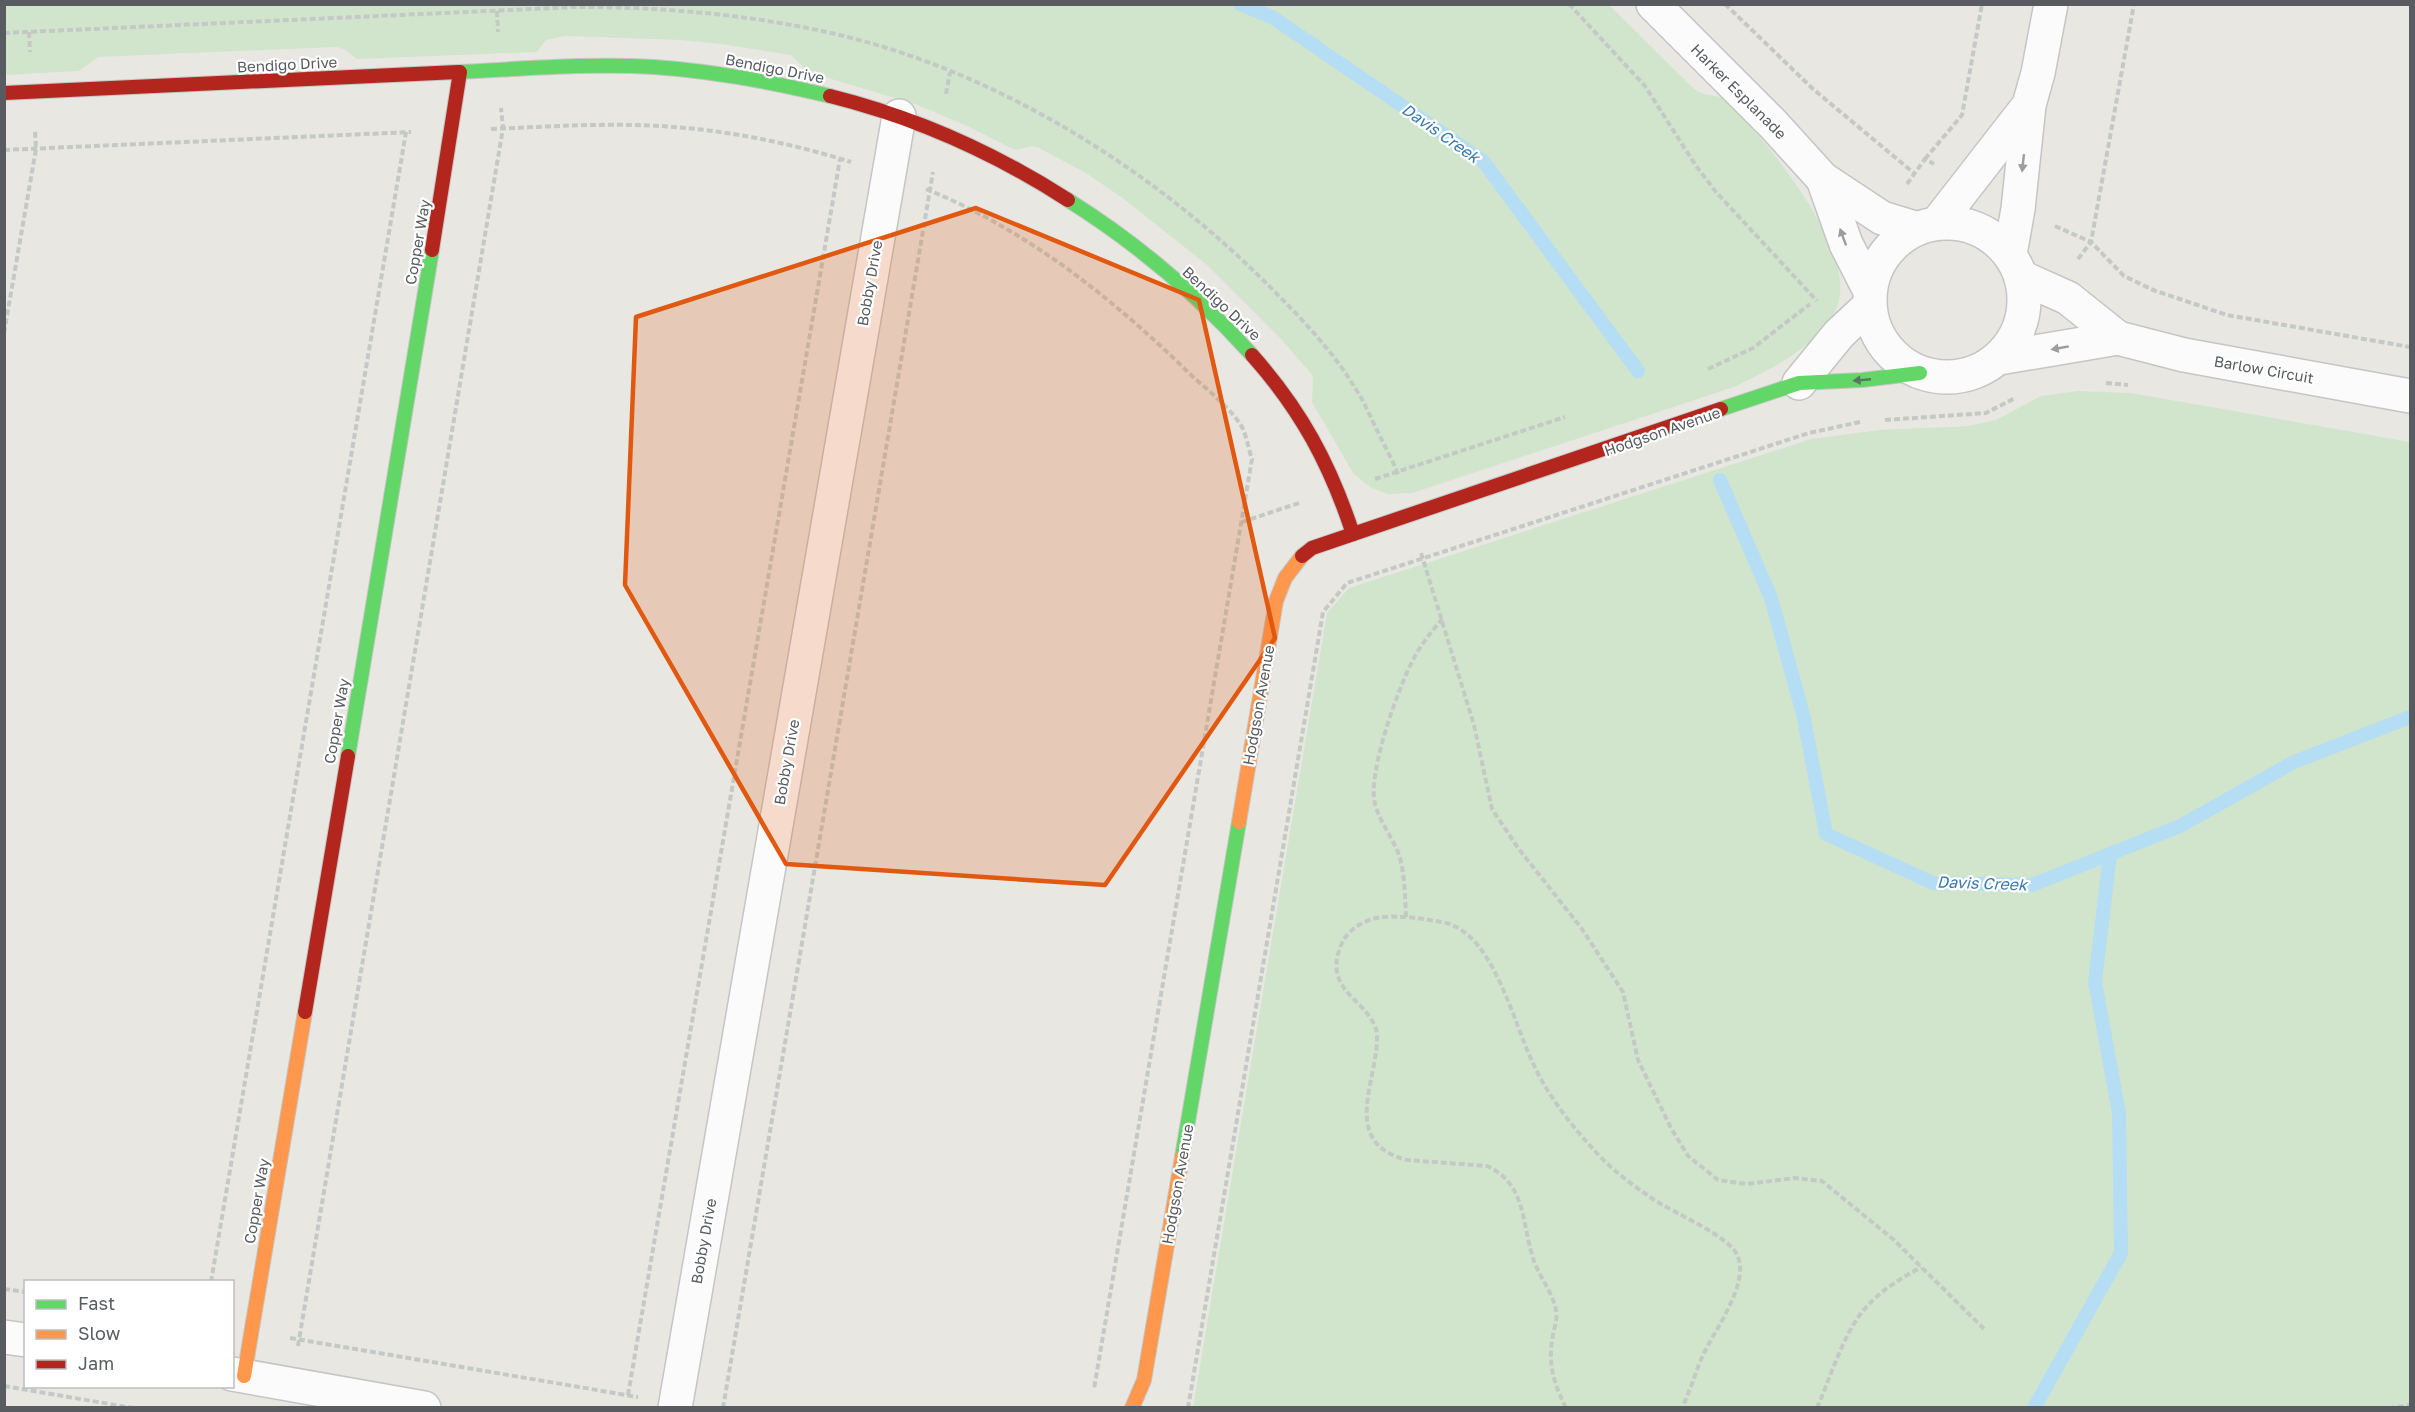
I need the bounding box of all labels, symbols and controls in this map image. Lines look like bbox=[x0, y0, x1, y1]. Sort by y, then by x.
street label: Harker Esplanade bbox=[1688, 40, 1791, 143]
street label: Bendigo Drive bbox=[724, 50, 826, 86]
street label: Bendigo Drive bbox=[236, 52, 338, 76]
water label: Davis Creek bbox=[1398, 99, 1485, 168]
one-way arrow bbox=[2018, 153, 2028, 172]
street label: Copper Way bbox=[401, 197, 433, 286]
one-way arrow bbox=[1838, 228, 1848, 246]
street label: Bobby Drive bbox=[853, 239, 885, 327]
street label: Bendigo Drive bbox=[1179, 262, 1265, 344]
one-way arrow bbox=[2051, 344, 2070, 353]
street label: Barlow Circuit bbox=[2213, 351, 2315, 387]
one-way arrow bbox=[1852, 375, 1871, 385]
street label: Hodgson Avenue bbox=[1602, 403, 1723, 459]
street label: Hodgson Avenue bbox=[1239, 643, 1277, 767]
street label: Copper Way bbox=[320, 676, 352, 765]
street label: Bobby Drive bbox=[770, 718, 802, 806]
water label: Davis Creek bbox=[1937, 871, 2029, 895]
street label: Hodgson Avenue bbox=[1158, 1122, 1196, 1246]
street label: Copper Way bbox=[240, 1156, 272, 1245]
street label: Bobby Drive bbox=[687, 1197, 719, 1285]
legend bbox=[24, 1280, 234, 1388]
text: Fast bbox=[78, 1292, 115, 1314]
text: Slow bbox=[78, 1322, 121, 1344]
text: Jam bbox=[78, 1352, 114, 1374]

